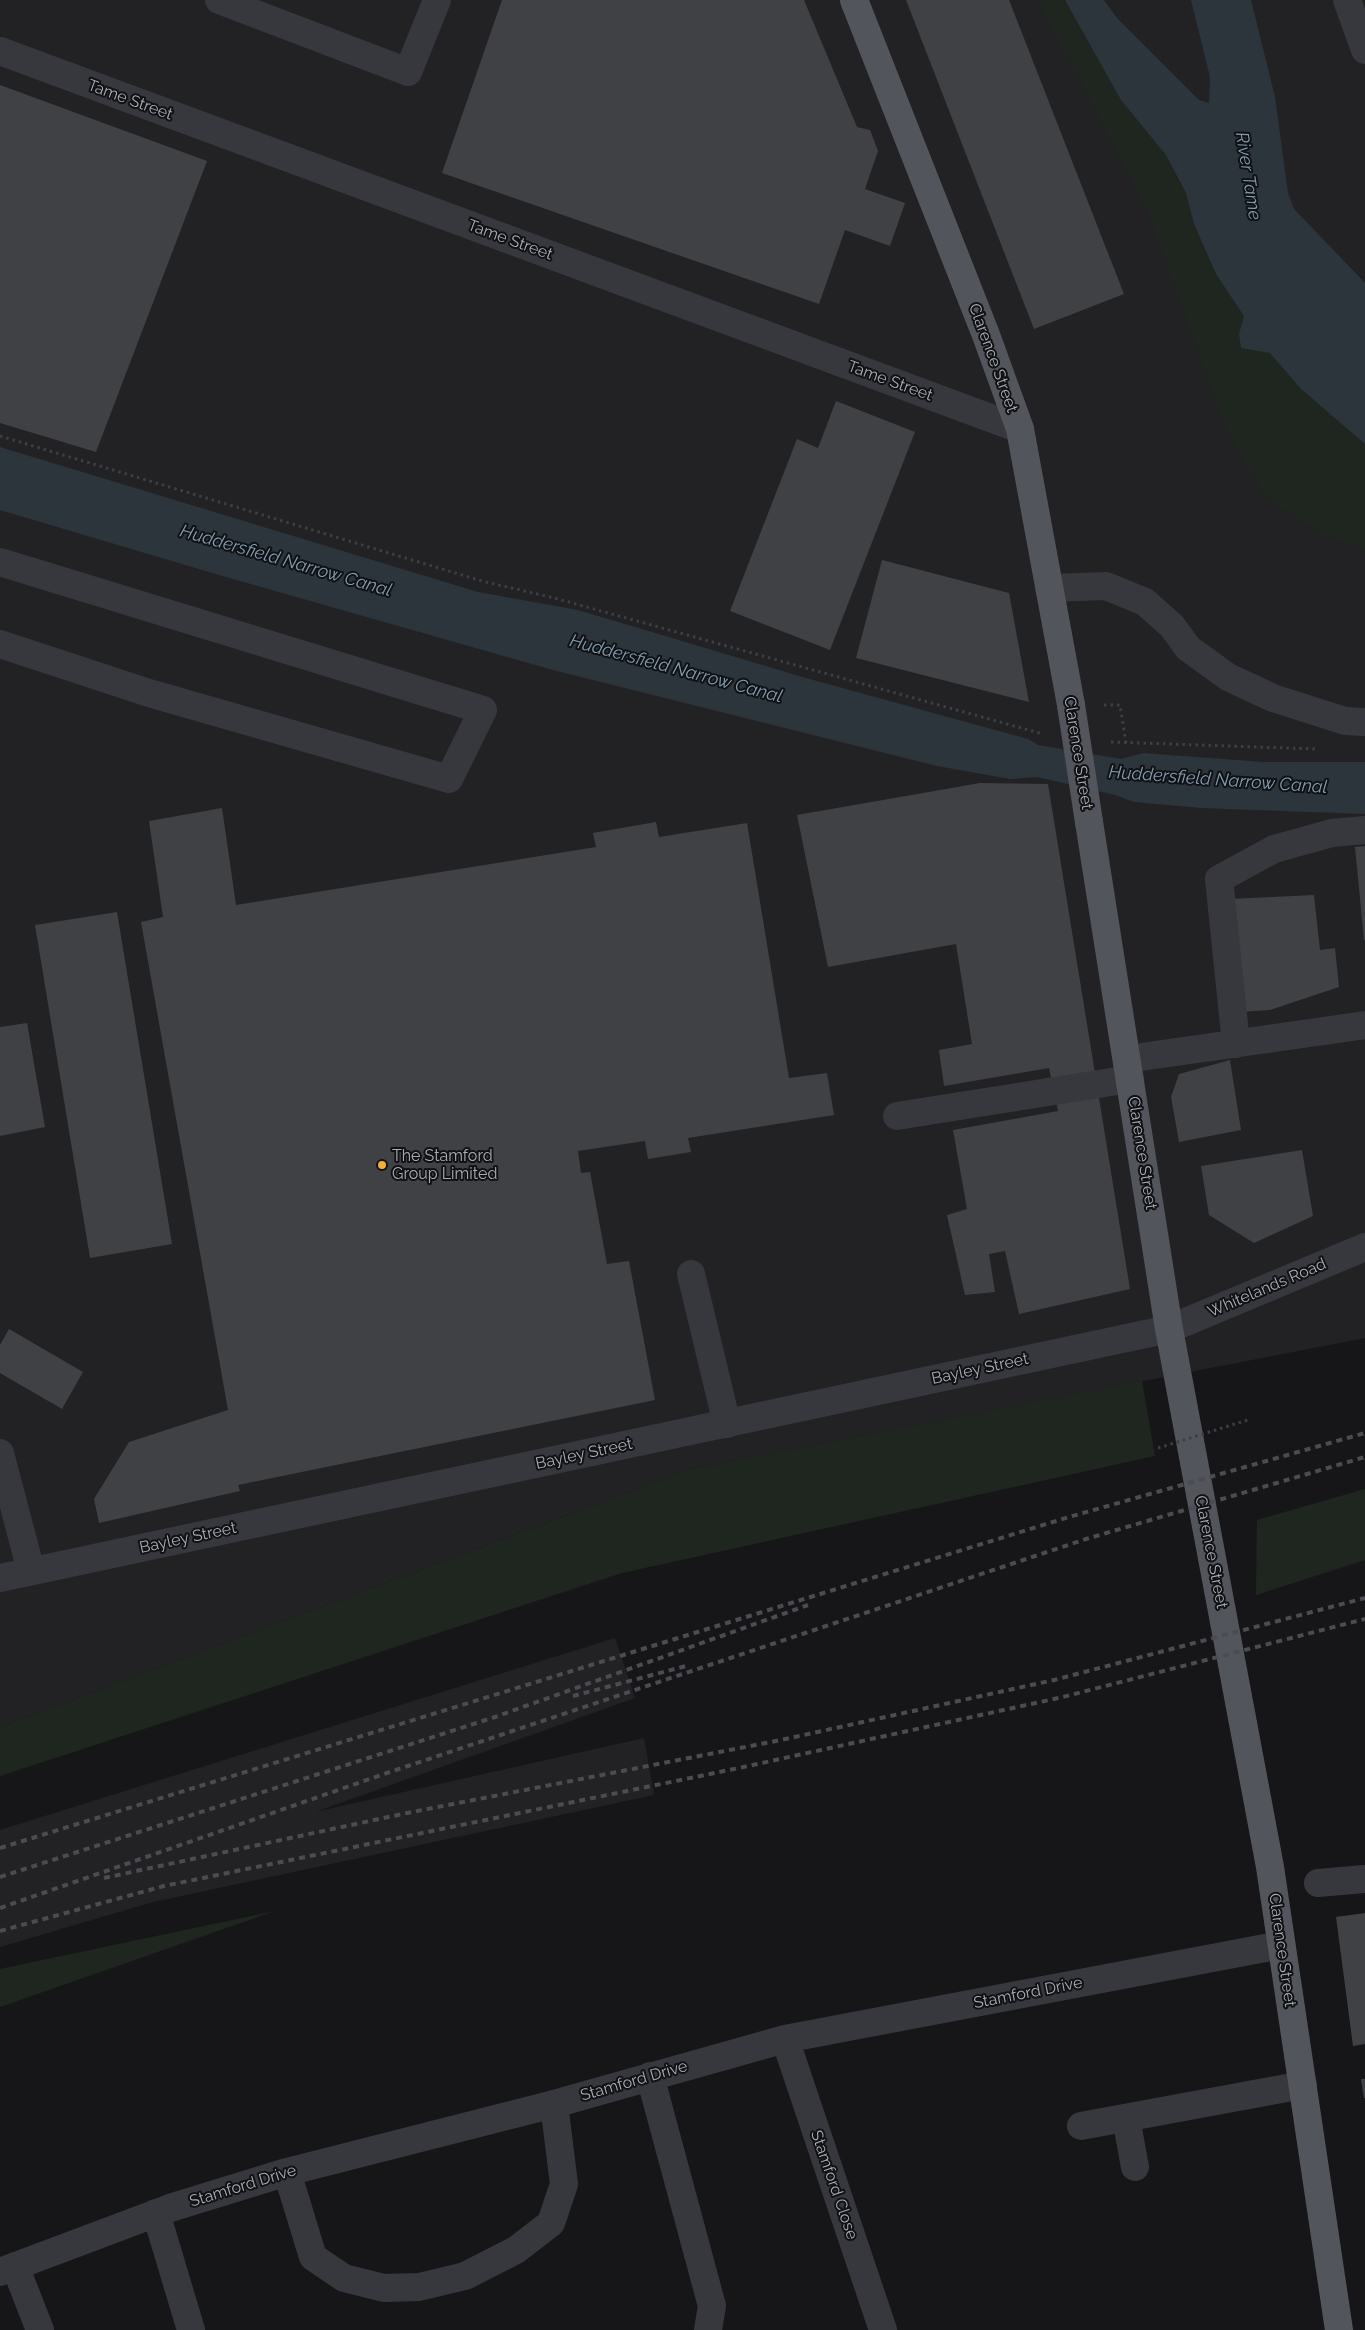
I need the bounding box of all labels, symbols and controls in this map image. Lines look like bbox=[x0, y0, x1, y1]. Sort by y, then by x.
street label: Tame Street bbox=[85, 76, 175, 124]
water label: River Tame bbox=[1230, 130, 1266, 222]
street label: Tame Street bbox=[465, 216, 555, 264]
street label: Clarence Street bbox=[964, 301, 1022, 415]
street label: Tame Street bbox=[845, 357, 935, 405]
water label: Huddersfield Narrow Canal bbox=[178, 520, 394, 602]
water label: Huddersfield Narrow Canal bbox=[567, 630, 785, 708]
street label: Clarence Street bbox=[1060, 695, 1096, 811]
water label: Huddersfield Narrow Canal bbox=[1108, 762, 1328, 798]
street label: Clarence Street bbox=[1124, 1095, 1160, 1211]
place label: The Stamford Group Limited bbox=[392, 1146, 497, 1184]
marker: The Stamford Group Limited bbox=[376, 1159, 388, 1171]
street label: Whitelands Road bbox=[1205, 1254, 1329, 1322]
street label: Bayley Street bbox=[930, 1349, 1030, 1389]
street label: Bayley Street bbox=[534, 1434, 634, 1474]
street label: Clarence Street bbox=[1191, 1494, 1231, 1610]
street label: Bayley Street bbox=[138, 1518, 238, 1558]
street label: Clarence Street bbox=[1265, 1892, 1299, 2008]
street label: Stamford Drive bbox=[972, 1973, 1084, 2013]
street label: Stamford Drive bbox=[578, 2057, 690, 2105]
street label: Stamford Close bbox=[806, 2128, 862, 2242]
street label: Stamford Drive bbox=[187, 2161, 299, 2211]

